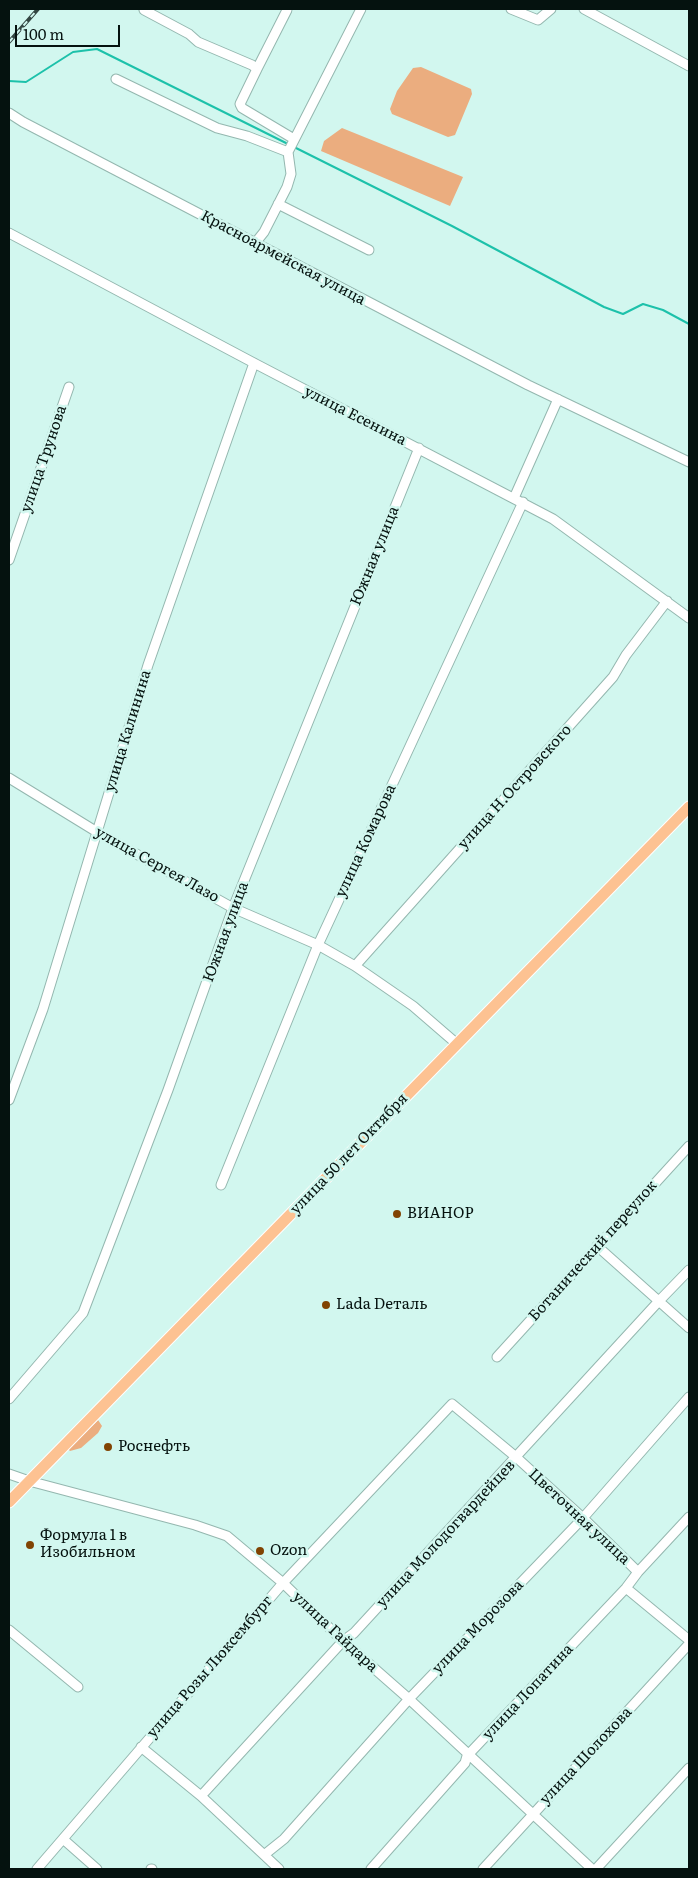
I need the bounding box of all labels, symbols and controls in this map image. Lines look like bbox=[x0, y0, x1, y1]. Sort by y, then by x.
scale bar bbox=[18, 15, 122, 47]
text: 100 m bbox=[23, 22, 64, 45]
street label: Красноармейская улица bbox=[197, 207, 369, 309]
street label: улица Есенина bbox=[301, 382, 409, 450]
street label: улица Трунова bbox=[17, 403, 71, 515]
street label: Южная улица bbox=[347, 504, 403, 608]
street label: улица Калинина bbox=[101, 668, 155, 794]
street label: улица Н.Островского bbox=[454, 721, 576, 853]
street label: улица Комарова bbox=[332, 782, 400, 900]
street label: улица Сергея Лазо bbox=[92, 823, 222, 907]
street label: Южная улица bbox=[200, 879, 252, 985]
street label: улица 50 лет Октября bbox=[286, 1090, 412, 1218]
street label: Ботанический переулок bbox=[525, 1177, 661, 1325]
place label: ВИАНОР bbox=[407, 1205, 474, 1223]
marker: ВИАНОР bbox=[391, 1208, 403, 1220]
place label: Lada Dеталь bbox=[336, 1296, 428, 1314]
marker: Lada Dеталь bbox=[320, 1299, 332, 1311]
place label: Роснефть bbox=[118, 1438, 190, 1456]
marker: Роснефть bbox=[102, 1441, 114, 1453]
street label: улица Молодогвардейцев bbox=[373, 1457, 519, 1611]
street label: Цветочная улица bbox=[524, 1465, 634, 1569]
place label: Формула 1 в Изобильном bbox=[40, 1527, 136, 1562]
marker: Формула 1 в Изобильном bbox=[24, 1539, 36, 1551]
place label: Ozon bbox=[270, 1542, 307, 1560]
marker: Ozon bbox=[254, 1545, 266, 1557]
street label: улица Морозова bbox=[429, 1576, 527, 1678]
street label: улица Гайдара bbox=[289, 1588, 381, 1676]
street label: улица Розы Люксембург bbox=[143, 1592, 277, 1742]
street label: улица Лопатина bbox=[479, 1640, 577, 1744]
street label: улица Шолохова bbox=[536, 1704, 636, 1808]

